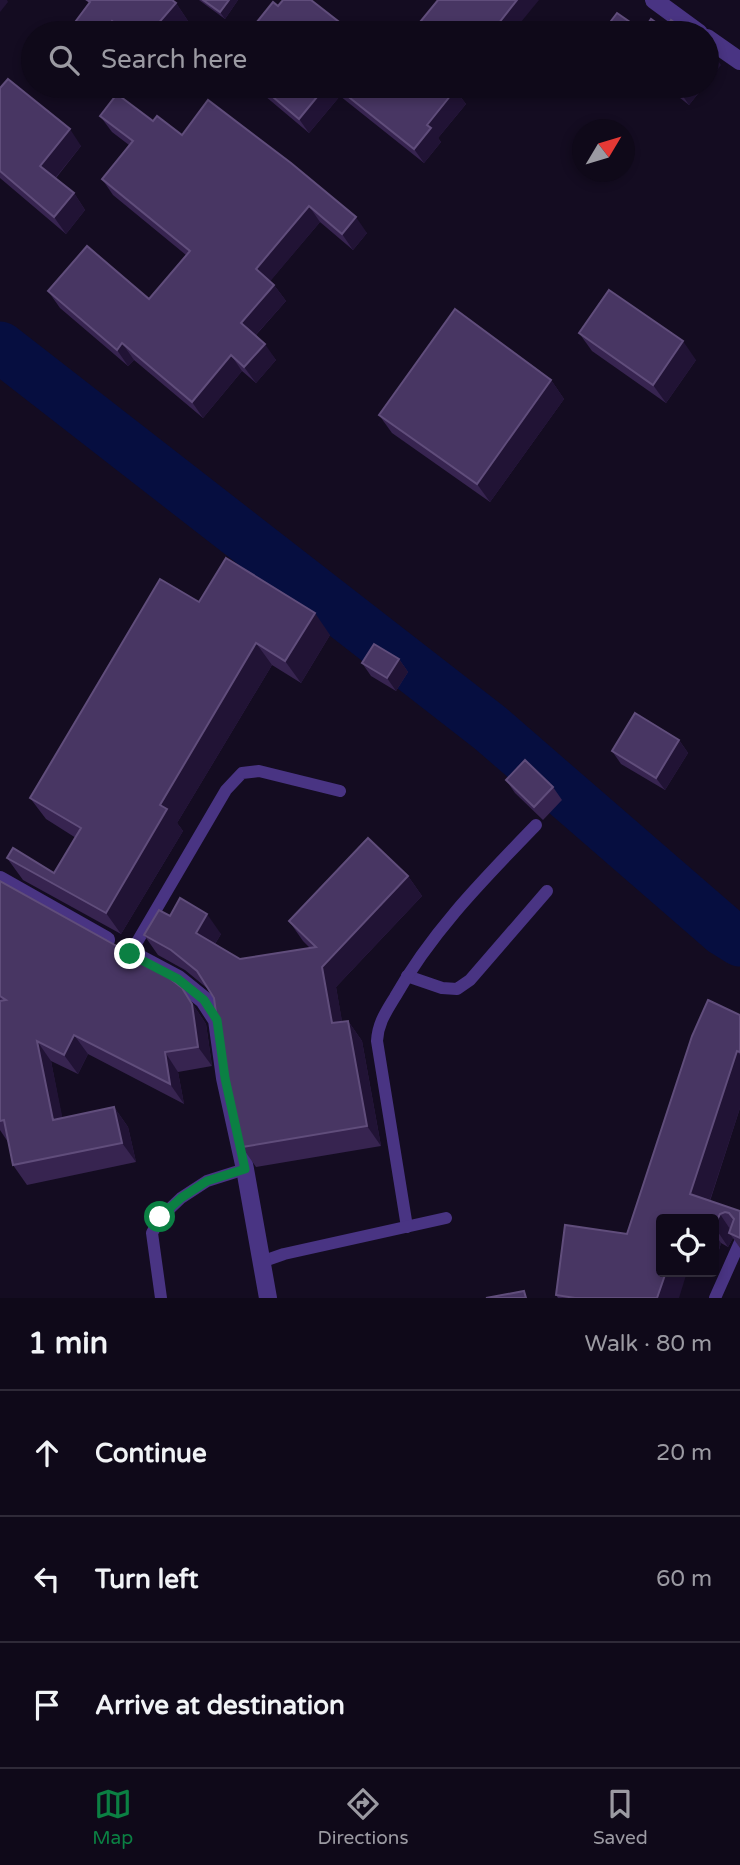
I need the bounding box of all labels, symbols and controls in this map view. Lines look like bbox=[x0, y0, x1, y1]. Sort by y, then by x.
search box bbox=[21, 21, 719, 98]
icon: search bbox=[45, 41, 83, 79]
text: Search here bbox=[101, 44, 247, 75]
north arrow bbox=[572, 119, 635, 182]
route end bbox=[114, 938, 145, 969]
route start bbox=[144, 1201, 175, 1232]
map controls bbox=[656, 1214, 719, 1277]
button: locate bbox=[656, 1214, 719, 1277]
text: 1 min bbox=[28, 1325, 108, 1362]
text: Walk · 80 m bbox=[585, 1330, 712, 1358]
icon: ahead bbox=[28, 1434, 66, 1472]
text: Continue bbox=[95, 1438, 207, 1469]
text: 20 m bbox=[656, 1439, 712, 1467]
icon: left bbox=[28, 1560, 66, 1598]
text: Turn left bbox=[95, 1564, 198, 1595]
text: 60 m bbox=[656, 1565, 712, 1593]
icon: arrive bbox=[28, 1686, 66, 1724]
text: Arrive at destination bbox=[95, 1690, 345, 1721]
tab: Map bbox=[92, 1785, 133, 1849]
tab: Directions bbox=[318, 1785, 409, 1849]
tab: Saved bbox=[593, 1785, 648, 1849]

